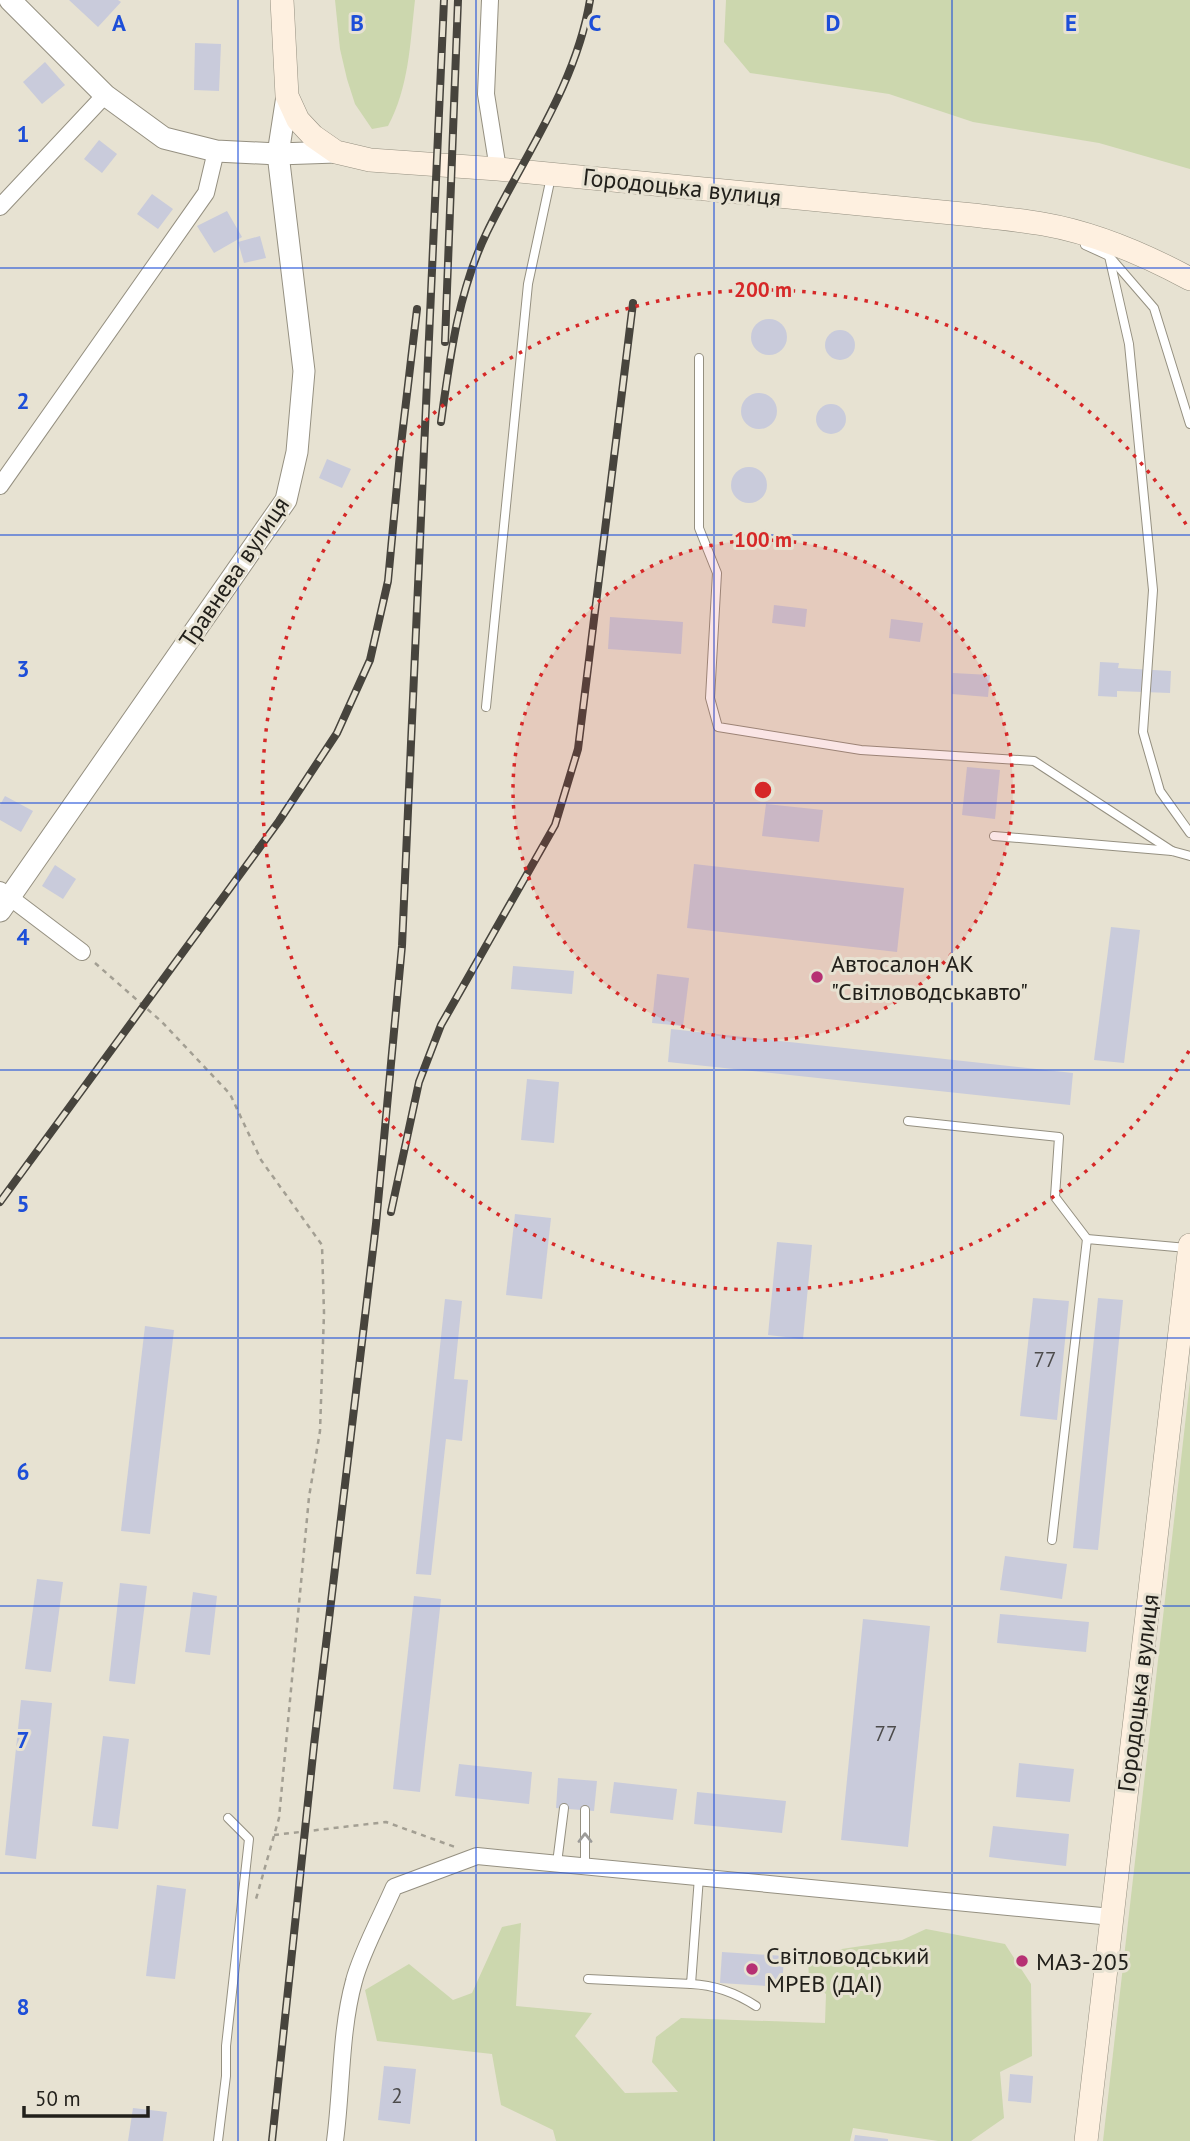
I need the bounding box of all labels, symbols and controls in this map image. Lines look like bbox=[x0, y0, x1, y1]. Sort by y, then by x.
text: A bbox=[112, 8, 126, 37]
text: B bbox=[350, 8, 364, 37]
text: C bbox=[589, 8, 602, 37]
text: D bbox=[826, 8, 840, 37]
text: E bbox=[1065, 8, 1077, 37]
text: 1 bbox=[16, 119, 30, 148]
street label: Городоцька вулиця bbox=[581, 161, 783, 213]
text: 200 m bbox=[734, 276, 792, 303]
text: 2 bbox=[16, 386, 30, 415]
street label: Травнева вулиця bbox=[172, 491, 296, 653]
text: 100 m bbox=[734, 526, 792, 553]
text: 3 bbox=[16, 654, 30, 683]
centre of rings bbox=[751, 778, 775, 802]
text: 4 bbox=[16, 922, 30, 951]
place label: Автосалон АК "Світловодськавто" bbox=[831, 948, 1028, 1007]
marker: Автосалон АК "Світловодськавто" bbox=[809, 969, 825, 985]
text: 5 bbox=[16, 1189, 30, 1218]
house number: 77 bbox=[1034, 1346, 1056, 1373]
text: 6 bbox=[16, 1457, 30, 1486]
street label: Городоцька вулиця bbox=[1110, 1592, 1166, 1794]
house number: 77 bbox=[875, 1720, 897, 1747]
text: 7 bbox=[16, 1725, 30, 1754]
one-way arrow bbox=[577, 1832, 593, 1843]
place label: Світловодський МРЕВ (ДАІ) bbox=[766, 1940, 929, 1999]
place label: МАЗ-205 bbox=[1036, 1946, 1130, 1977]
marker: МАЗ-205 bbox=[1014, 1953, 1030, 1969]
marker: Світловодський МРЕВ (ДАІ) bbox=[744, 1961, 760, 1977]
text: 8 bbox=[16, 1992, 30, 2021]
scale bar bbox=[24, 2074, 149, 2118]
house number: 2 bbox=[391, 2082, 403, 2109]
text: 50 m bbox=[35, 2085, 81, 2112]

